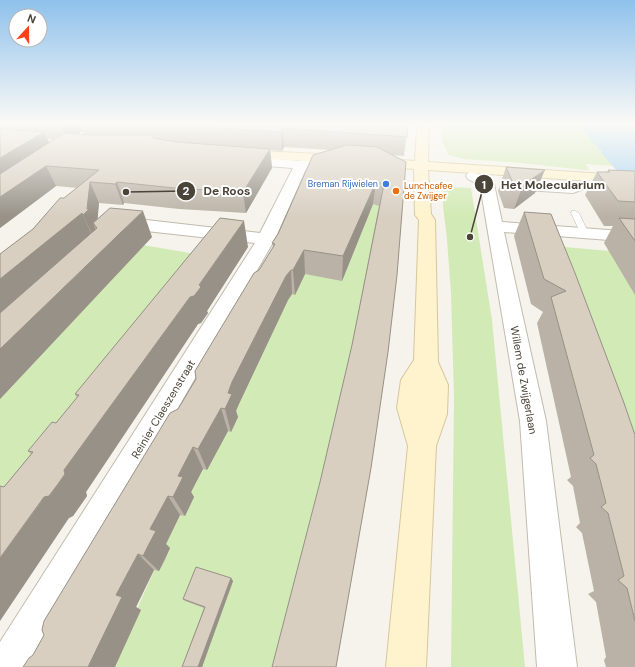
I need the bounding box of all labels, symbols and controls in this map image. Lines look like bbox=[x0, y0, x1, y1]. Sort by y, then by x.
north arrow bbox=[8, 8, 48, 48]
text: N bbox=[25, 11, 38, 27]
callout: Het Molecularium bbox=[474, 172, 613, 196]
text: 1 bbox=[482, 177, 486, 193]
text: Het Molecularium bbox=[501, 177, 605, 193]
place label: Breman Rijwielen bbox=[308, 178, 378, 190]
callout: De Roos bbox=[176, 179, 259, 203]
marker: Breman Rijwielen bbox=[381, 179, 391, 189]
place label: Lunchcafee de Zwijger bbox=[404, 180, 453, 202]
text: 2 bbox=[183, 183, 190, 199]
text: De Roos bbox=[204, 183, 250, 199]
marker: Lunchcafee de Zwijger bbox=[391, 186, 401, 196]
street label: Willem de Zwijgerlaan bbox=[508, 325, 540, 435]
street label: Reinier Claeszenstraat bbox=[128, 357, 198, 461]

